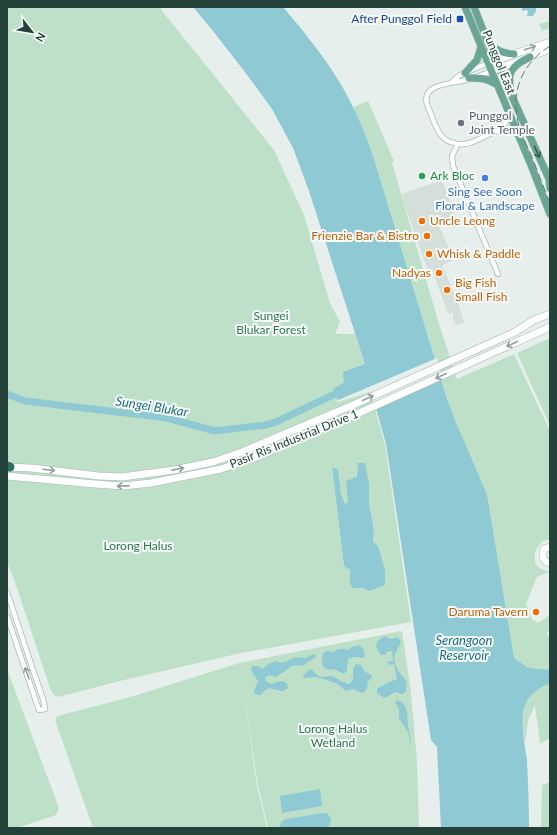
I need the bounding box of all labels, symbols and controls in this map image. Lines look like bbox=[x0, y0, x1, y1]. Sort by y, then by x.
place label: After Punggol Field bbox=[351, 11, 452, 26]
north arrow bbox=[12, 12, 52, 52]
marker: After Punggol Field bbox=[455, 14, 465, 24]
street label: Punggol East bbox=[480, 28, 519, 97]
text: N bbox=[33, 30, 49, 44]
one-way arrow bbox=[524, 44, 537, 51]
place label: Punggol Joint Temple bbox=[469, 108, 535, 137]
marker: Punggol Joint Temple bbox=[456, 118, 466, 128]
one-way arrow bbox=[534, 145, 542, 157]
place label: Ark Bloc bbox=[430, 168, 475, 183]
marker: Ark Bloc bbox=[417, 171, 427, 181]
marker: Sing See Soon Floral & Landscape bbox=[480, 173, 490, 183]
place label: Sing See Soon Floral & Landscape bbox=[435, 184, 535, 213]
place label: Uncle Leong bbox=[430, 213, 495, 228]
marker: Uncle Leong bbox=[417, 216, 427, 226]
place label: Frienzie Bar & Bistro bbox=[311, 228, 419, 243]
marker: Frienzie Bar & Bistro bbox=[422, 231, 432, 241]
place label: Whisk & Paddle bbox=[437, 246, 521, 261]
marker: Whisk & Paddle bbox=[424, 249, 434, 259]
place label: Nadyas bbox=[392, 265, 431, 280]
marker: Nadyas bbox=[434, 268, 444, 278]
place label: Big Fish Small Fish bbox=[455, 275, 507, 304]
marker: Big Fish Small Fish bbox=[442, 285, 452, 295]
park label: Sungei Blukar Forest bbox=[236, 308, 306, 337]
one-way arrow bbox=[506, 341, 518, 348]
one-way arrow bbox=[435, 373, 447, 380]
water label: Sungei Blukar bbox=[115, 392, 190, 420]
one-way arrow bbox=[362, 394, 374, 401]
street label: Pasir Ris Industrial Drive 1 bbox=[227, 406, 360, 471]
one-way arrow bbox=[172, 465, 185, 473]
one-way arrow bbox=[42, 467, 55, 474]
one-way arrow bbox=[117, 482, 130, 489]
park label: Lorong Halus bbox=[103, 538, 173, 553]
place label: Daruma Tavern bbox=[448, 604, 528, 619]
marker: Daruma Tavern bbox=[531, 607, 541, 617]
water label: Serangoon Reservoir bbox=[436, 632, 493, 663]
one-way arrow bbox=[23, 667, 30, 680]
park label: Lorong Halus Wetland bbox=[298, 721, 368, 750]

